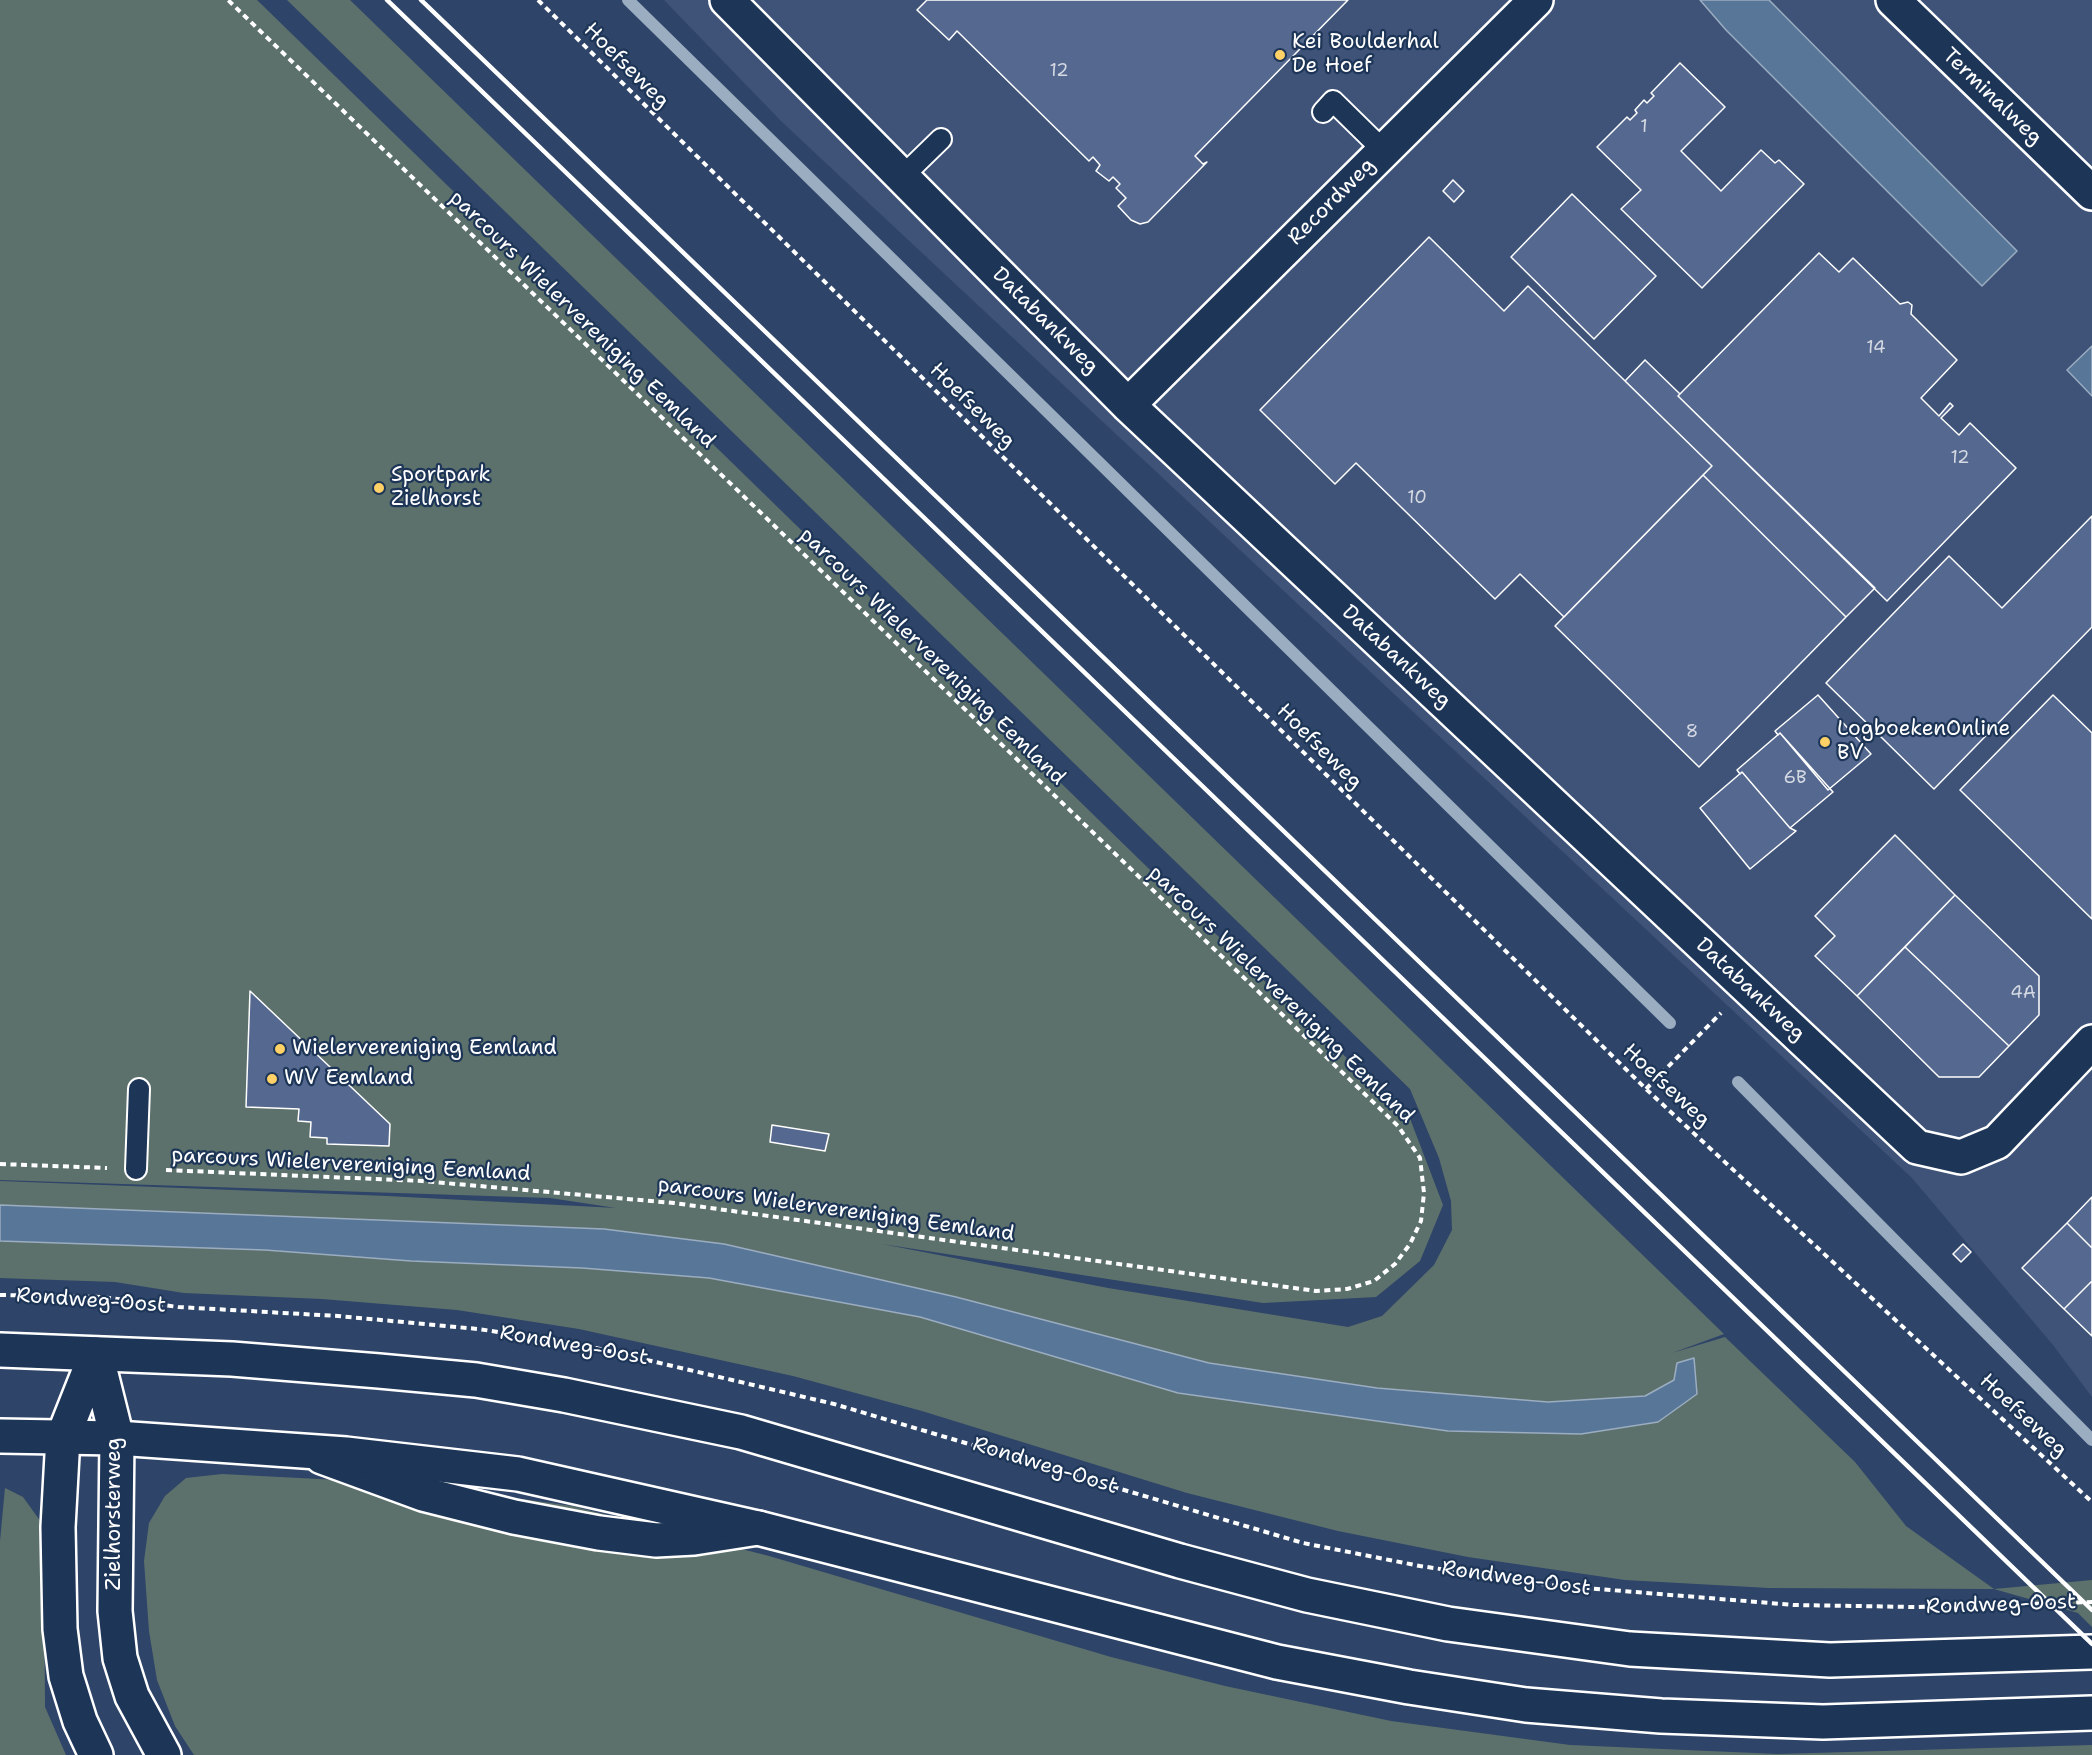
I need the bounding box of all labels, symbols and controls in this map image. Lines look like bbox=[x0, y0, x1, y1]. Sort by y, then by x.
street label: Hoefseweg bbox=[578, 18, 674, 114]
place label: Kei Boulderhal De Hoef bbox=[1292, 30, 1439, 80]
street label: Terminalweg bbox=[1937, 43, 2047, 151]
marker: Kei Boulderhal De Hoef bbox=[1273, 48, 1287, 62]
house number: 12 bbox=[1049, 60, 1069, 82]
house number: 1 bbox=[1640, 116, 1648, 138]
street label: Recordweg bbox=[1283, 153, 1381, 251]
street label: parcours Wielervereniging Eemland bbox=[444, 186, 720, 454]
street label: Databankweg bbox=[986, 262, 1104, 380]
house number: 14 bbox=[1866, 337, 1886, 359]
street label: Hoefseweg bbox=[924, 358, 1020, 454]
house number: 12 bbox=[1950, 447, 1970, 469]
place label: Sportpark Zielhorst bbox=[391, 463, 491, 513]
marker: Sportpark Zielhorst bbox=[372, 481, 386, 495]
house number: 10 bbox=[1407, 487, 1427, 509]
street label: parcours Wielervereniging Eemland bbox=[794, 523, 1070, 791]
street label: Databankweg bbox=[1336, 600, 1456, 714]
street label: Hoefseweg bbox=[1271, 699, 1367, 795]
place label: LogboekenOnline BV bbox=[1837, 717, 2010, 767]
house number: 8 bbox=[1686, 721, 1698, 743]
marker: LogboekenOnline BV bbox=[1818, 735, 1832, 749]
house number: 6B bbox=[1783, 767, 1807, 789]
street label: parcours Wielervereniging Eemland bbox=[1143, 861, 1419, 1129]
street label: Databankweg bbox=[1690, 933, 1810, 1047]
house number: 4A bbox=[2010, 982, 2036, 1004]
place label: Wielervereniging Eemland bbox=[292, 1036, 557, 1062]
street label: Hoefseweg bbox=[1617, 1039, 1715, 1133]
marker: Wielervereniging Eemland bbox=[273, 1042, 287, 1056]
place label: WV Eemland bbox=[284, 1066, 413, 1092]
marker: WV Eemland bbox=[265, 1072, 279, 1086]
street label: parcours Wielervereniging Eemland bbox=[171, 1143, 531, 1187]
street label: parcours Wielervereniging Eemland bbox=[656, 1172, 1016, 1248]
street label: Rondweg-Oost bbox=[15, 1283, 167, 1319]
street label: Rondweg-Oost bbox=[498, 1321, 650, 1371]
street label: Hoefseweg bbox=[1974, 1369, 2072, 1463]
street label: Rondweg-Oost bbox=[969, 1432, 1121, 1500]
street label: Zielhorsterweg bbox=[102, 1438, 128, 1590]
street label: Rondweg-Oost bbox=[1440, 1556, 1592, 1602]
street label: Rondweg-Oost bbox=[1925, 1590, 2077, 1620]

